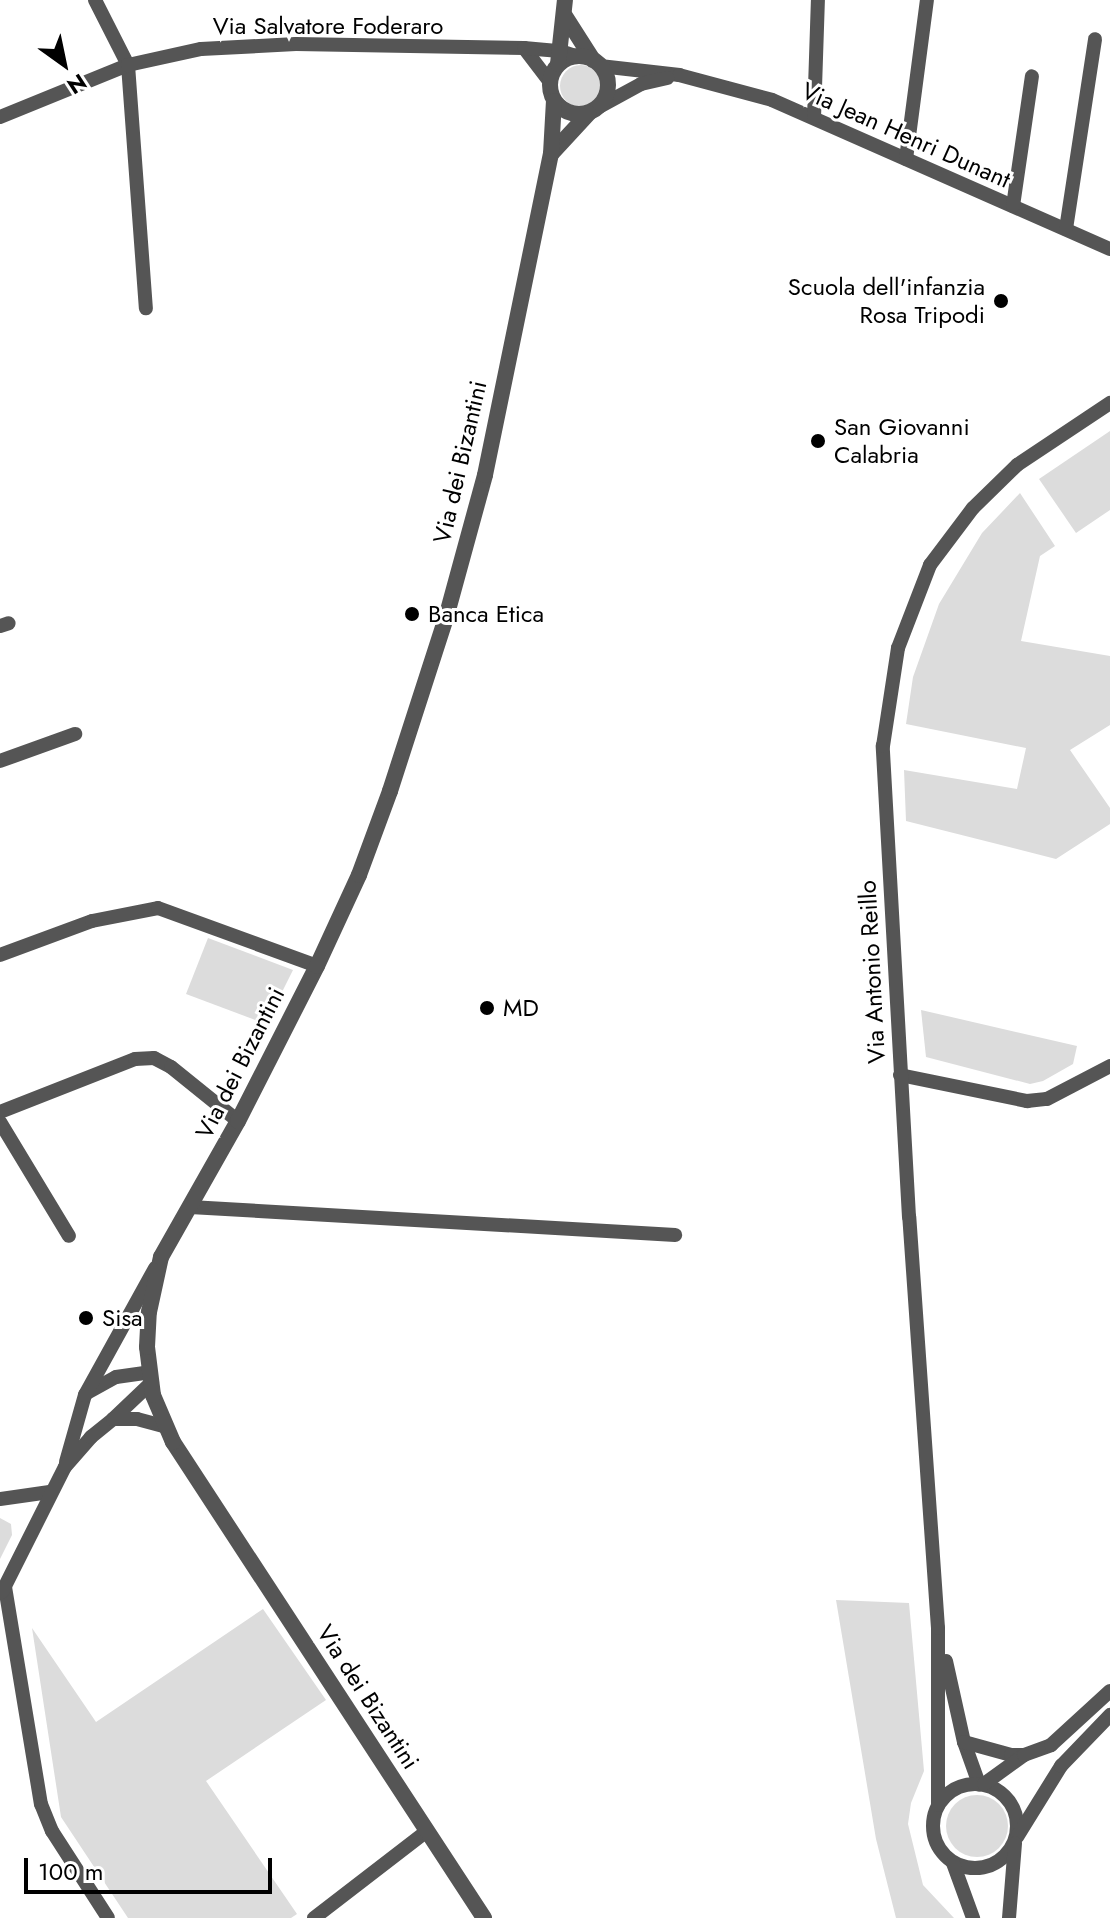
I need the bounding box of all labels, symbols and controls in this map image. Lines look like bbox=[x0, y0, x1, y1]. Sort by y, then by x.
street label: Via Salvatore Foderaro bbox=[213, 12, 443, 40]
north arrow bbox=[24, 24, 104, 104]
text: N bbox=[61, 66, 93, 102]
street label: Via Jean Henri Dunant bbox=[797, 76, 1015, 194]
place label: Scuola dell'infanzia Rosa Tripodi bbox=[788, 273, 985, 329]
marker: Scuola dell'infanzia Rosa Tripodi bbox=[992, 292, 1010, 310]
street label: Via dei Bizantini bbox=[427, 378, 493, 546]
place label: San Giovanni Calabria bbox=[834, 413, 970, 469]
marker: San Giovanni Calabria bbox=[809, 432, 827, 450]
place label: Banca Etica bbox=[428, 600, 544, 628]
marker: Banca Etica bbox=[403, 605, 421, 623]
street label: Via Antonio Reillo bbox=[853, 880, 891, 1064]
street label: Via dei Bizantini bbox=[189, 983, 291, 1143]
place label: MD bbox=[503, 994, 539, 1022]
marker: MD bbox=[478, 999, 496, 1017]
place label: Sisa bbox=[102, 1304, 143, 1332]
marker: Sisa bbox=[77, 1309, 95, 1327]
street label: Via dei Bizantini bbox=[311, 1620, 425, 1774]
scale bar bbox=[28, 1842, 276, 1892]
text: 100 m bbox=[38, 1854, 104, 1889]

